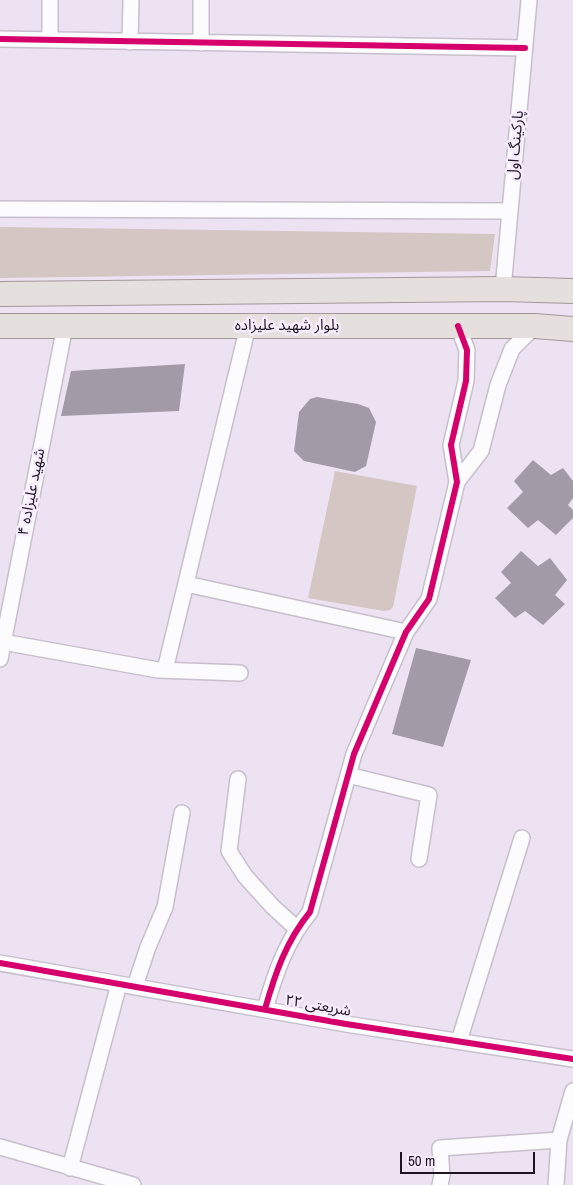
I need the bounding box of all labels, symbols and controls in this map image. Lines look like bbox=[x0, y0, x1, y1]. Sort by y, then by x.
street label: پارکینگ اول bbox=[504, 110, 528, 180]
street label: بلوار شهید علیزاده bbox=[235, 317, 339, 335]
street label: شهید علیزاده ۴ bbox=[15, 447, 49, 537]
street label: شریعتی ۲۲ bbox=[284, 991, 352, 1021]
scale bar bbox=[403, 1142, 538, 1174]
text: 50 m bbox=[408, 1150, 435, 1171]

